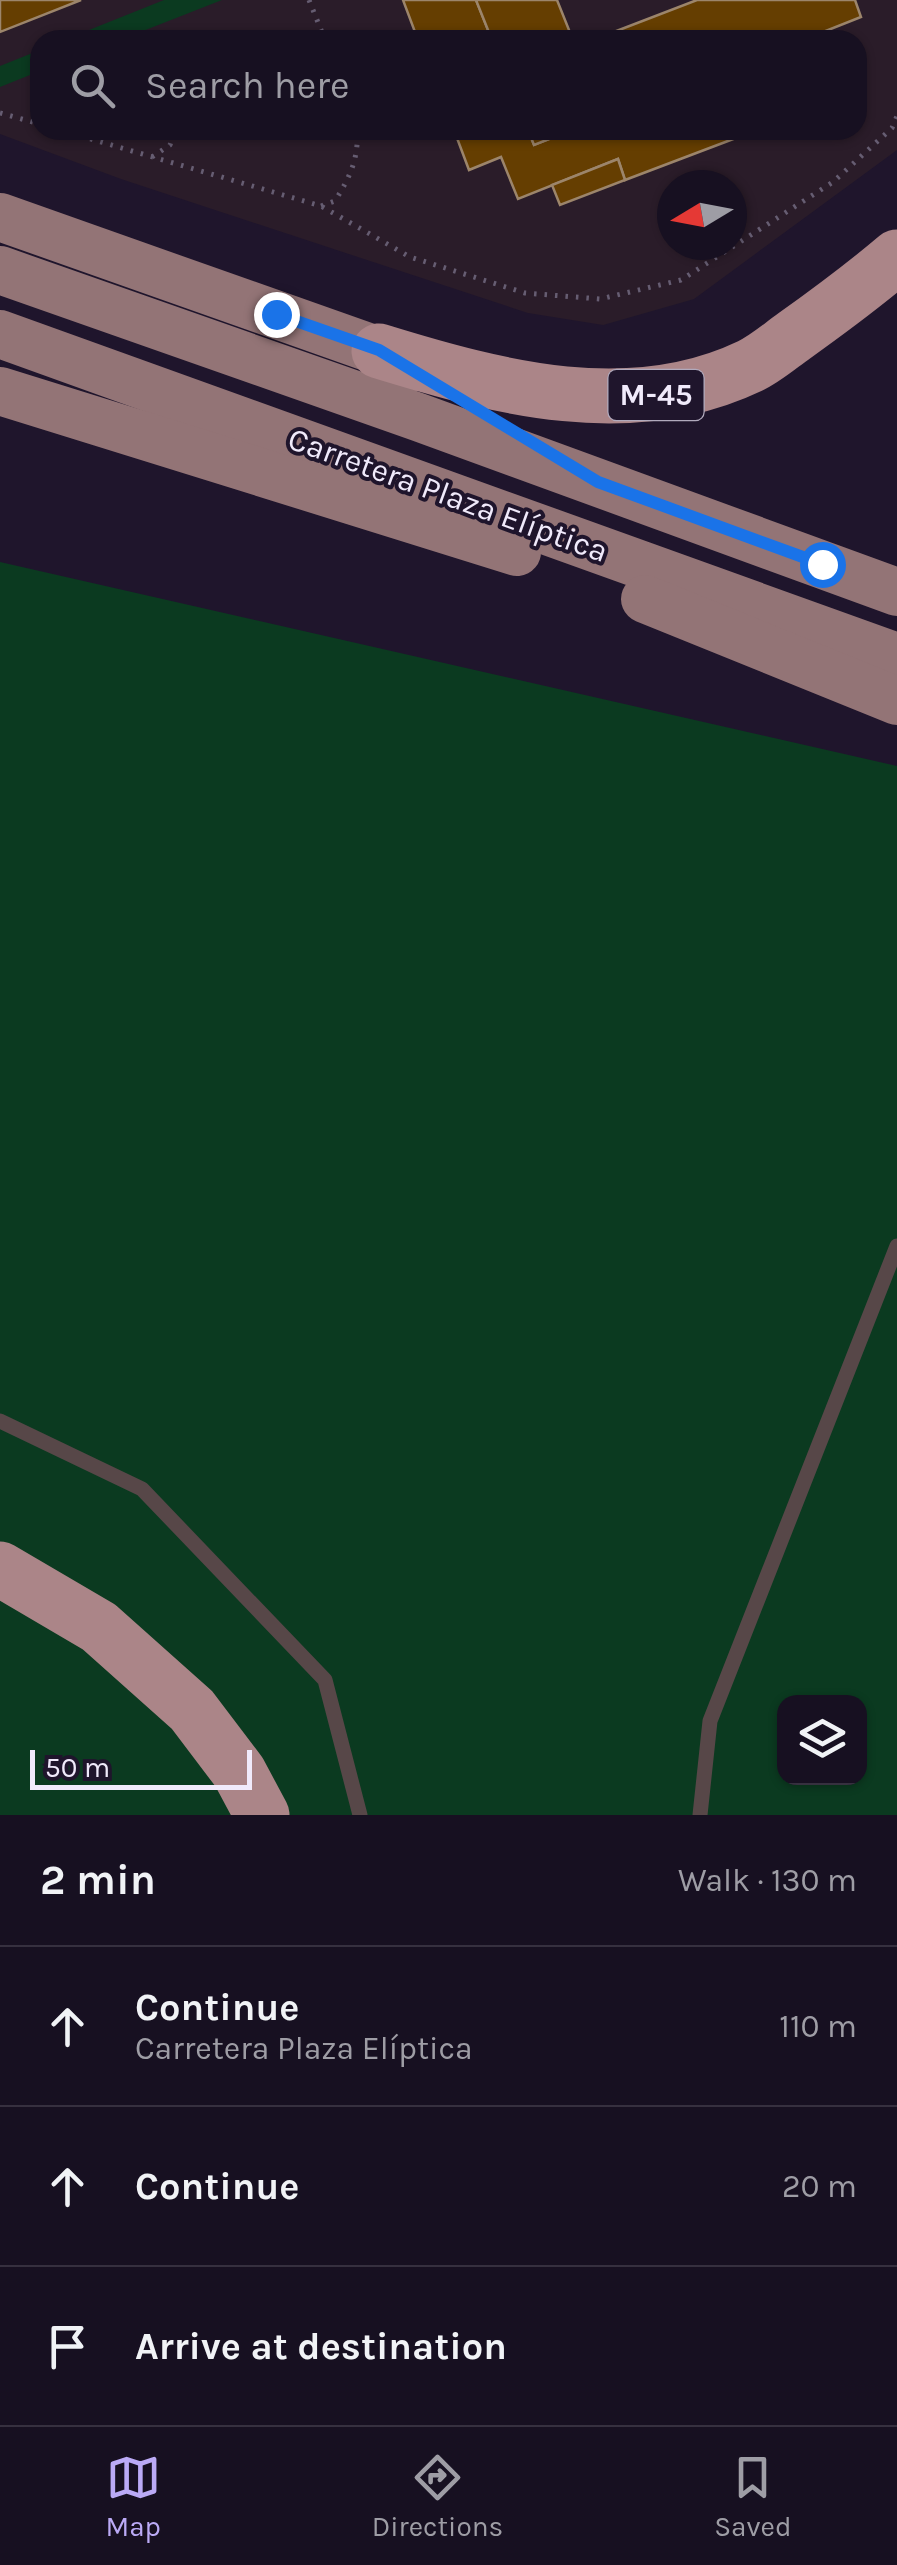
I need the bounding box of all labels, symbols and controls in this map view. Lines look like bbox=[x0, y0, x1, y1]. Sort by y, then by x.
search box bbox=[30, 30, 867, 140]
icon: search bbox=[65, 58, 120, 113]
text: Search here bbox=[145, 63, 349, 108]
north arrow bbox=[657, 170, 747, 260]
route end bbox=[254, 292, 300, 338]
road number: M-45 bbox=[608, 370, 704, 420]
street label: Carretera Plaza Elíptica bbox=[283, 420, 613, 570]
route start bbox=[800, 542, 846, 588]
map controls bbox=[777, 1695, 867, 1785]
button: layers bbox=[777, 1695, 867, 1785]
scale bar bbox=[30, 1745, 252, 1790]
text: 50 m bbox=[45, 1751, 110, 1784]
text: 2 min bbox=[40, 1855, 156, 1905]
text: Walk · 130 m bbox=[678, 1862, 857, 1899]
text: Continue bbox=[135, 1985, 299, 2030]
icon: ahead bbox=[40, 1999, 95, 2054]
text: 110 m bbox=[779, 2008, 857, 2045]
text: Carretera Plaza Elíptica bbox=[135, 2030, 473, 2067]
icon: ahead bbox=[40, 2159, 95, 2214]
text: Continue bbox=[135, 2164, 299, 2209]
text: 20 m bbox=[782, 2168, 857, 2205]
icon: arrive bbox=[40, 2319, 95, 2374]
text: Arrive at destination bbox=[135, 2324, 507, 2369]
tab: Map bbox=[105, 2450, 161, 2543]
tab: Directions bbox=[372, 2450, 503, 2543]
tab: Saved bbox=[714, 2450, 792, 2543]

